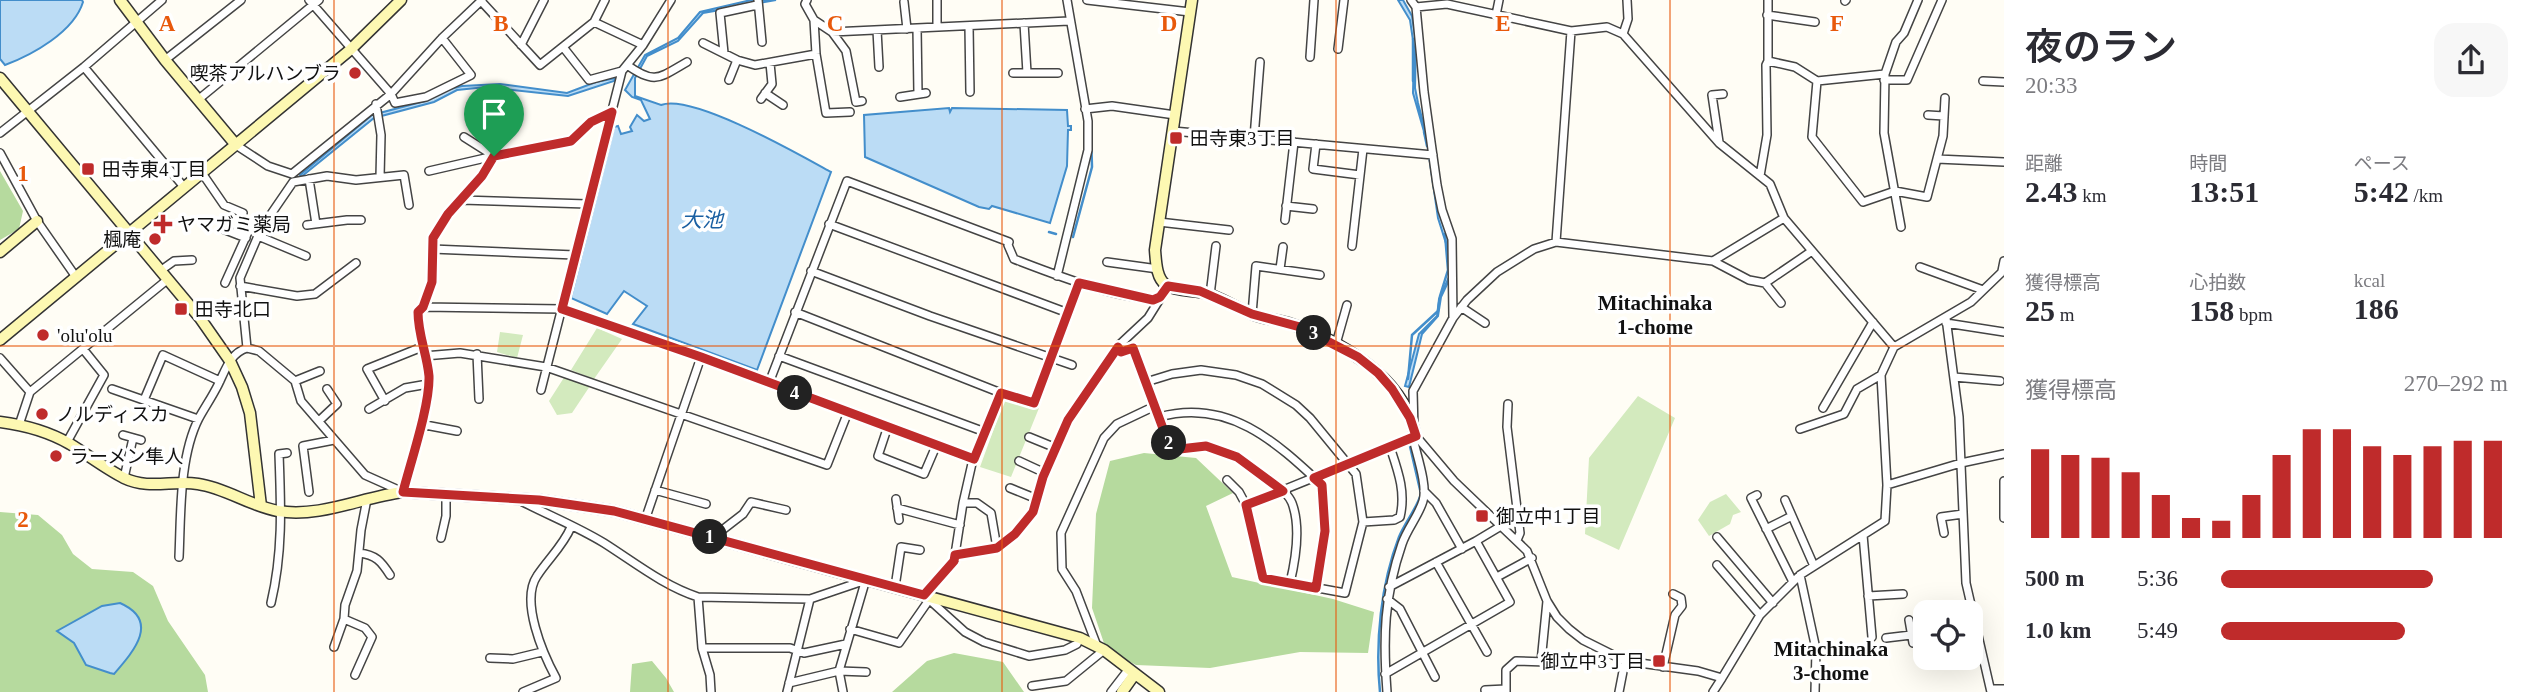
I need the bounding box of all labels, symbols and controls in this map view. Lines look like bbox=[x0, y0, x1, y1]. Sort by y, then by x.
text: A bbox=[159, 11, 176, 36]
text: B bbox=[493, 11, 509, 36]
text: C bbox=[827, 11, 843, 36]
text: D bbox=[1161, 11, 1177, 36]
text: E bbox=[1495, 11, 1511, 36]
text: F bbox=[1830, 11, 1844, 36]
button: share bbox=[2434, 23, 2508, 97]
text: 夜のラン bbox=[2025, 26, 2177, 68]
place label: 喫茶アルハンブラ bbox=[190, 63, 341, 84]
marker: 喫茶アルハンブラ bbox=[347, 65, 363, 81]
text: 20:33 bbox=[2025, 73, 2077, 98]
pin bbox=[464, 84, 524, 156]
icon: arrive bbox=[475, 95, 513, 133]
place label: 田寺東3丁目 bbox=[1190, 128, 1295, 149]
marker: 田寺東3丁目 bbox=[1168, 130, 1184, 146]
text: 距離 bbox=[2025, 153, 2063, 174]
text: 時間 bbox=[2189, 153, 2227, 174]
text: ペース bbox=[2354, 153, 2410, 174]
place label: 田寺東4丁目 bbox=[102, 159, 207, 180]
text: 1 bbox=[17, 161, 29, 186]
marker: 田寺東4丁目 bbox=[80, 161, 96, 177]
text: 2.43 bbox=[2025, 175, 2078, 208]
text: 13:51 bbox=[2189, 175, 2259, 208]
text: 5:42 bbox=[2354, 175, 2409, 208]
text: km bbox=[2078, 185, 2107, 206]
text: /km bbox=[2409, 185, 2443, 206]
water label: 大池 bbox=[681, 208, 725, 232]
place label: ヤマガミ薬局 bbox=[177, 214, 291, 235]
marker: ヤマガミ薬局 bbox=[155, 216, 171, 232]
place label: 楓庵 bbox=[103, 229, 141, 250]
marker: 楓庵 bbox=[147, 231, 163, 247]
text: kcal bbox=[2354, 270, 2385, 291]
text: 獲得標高 bbox=[2025, 272, 2101, 293]
text: 心拍数 bbox=[2189, 272, 2246, 293]
district label: Mitachinaka 1-chome bbox=[1598, 291, 1713, 339]
text: 186 bbox=[2354, 292, 2399, 325]
text: 25 bbox=[2025, 294, 2055, 327]
text: 158 bbox=[2189, 294, 2234, 327]
place label: 田寺北口 bbox=[195, 299, 271, 320]
marker: 田寺北口 bbox=[173, 301, 189, 317]
text: m bbox=[2055, 304, 2075, 325]
text: bpm bbox=[2234, 304, 2273, 325]
pin: 3 bbox=[1296, 316, 1332, 350]
text: 3 bbox=[1309, 322, 1318, 343]
place label: 'olu'olu bbox=[57, 325, 113, 346]
marker: 'olu'olu bbox=[35, 327, 51, 343]
text: 270–292 m bbox=[2404, 371, 2508, 396]
pin: 4 bbox=[778, 376, 812, 410]
text: 獲得標高 bbox=[2025, 378, 2117, 403]
text: 4 bbox=[790, 382, 799, 403]
place label: ノルディスカ bbox=[56, 404, 169, 425]
marker: ノルディスカ bbox=[34, 406, 50, 422]
pin: 2 bbox=[1152, 426, 1186, 460]
text: 2 bbox=[1164, 432, 1173, 453]
place label: ラーメン隼人 bbox=[70, 446, 183, 467]
marker: ラーメン隼人 bbox=[48, 448, 64, 464]
place label: 御立中1丁目 bbox=[1496, 506, 1601, 527]
text: 2 bbox=[17, 507, 29, 532]
marker: 御立中1丁目 bbox=[1474, 508, 1490, 524]
pin: 1 bbox=[692, 520, 728, 554]
text: 1 bbox=[705, 526, 714, 547]
text: 500 m bbox=[2025, 566, 2084, 591]
text: 5:36 bbox=[2137, 566, 2178, 591]
map controls bbox=[1913, 600, 1983, 670]
button: locate bbox=[1913, 600, 1983, 670]
text: 1.0 km bbox=[2025, 618, 2091, 643]
text: 5:49 bbox=[2137, 618, 2178, 643]
district label: Mitachinaka 3-chome bbox=[1774, 637, 1889, 685]
place label: 御立中3丁目 bbox=[1540, 651, 1645, 672]
marker: 御立中3丁目 bbox=[1651, 653, 1667, 669]

